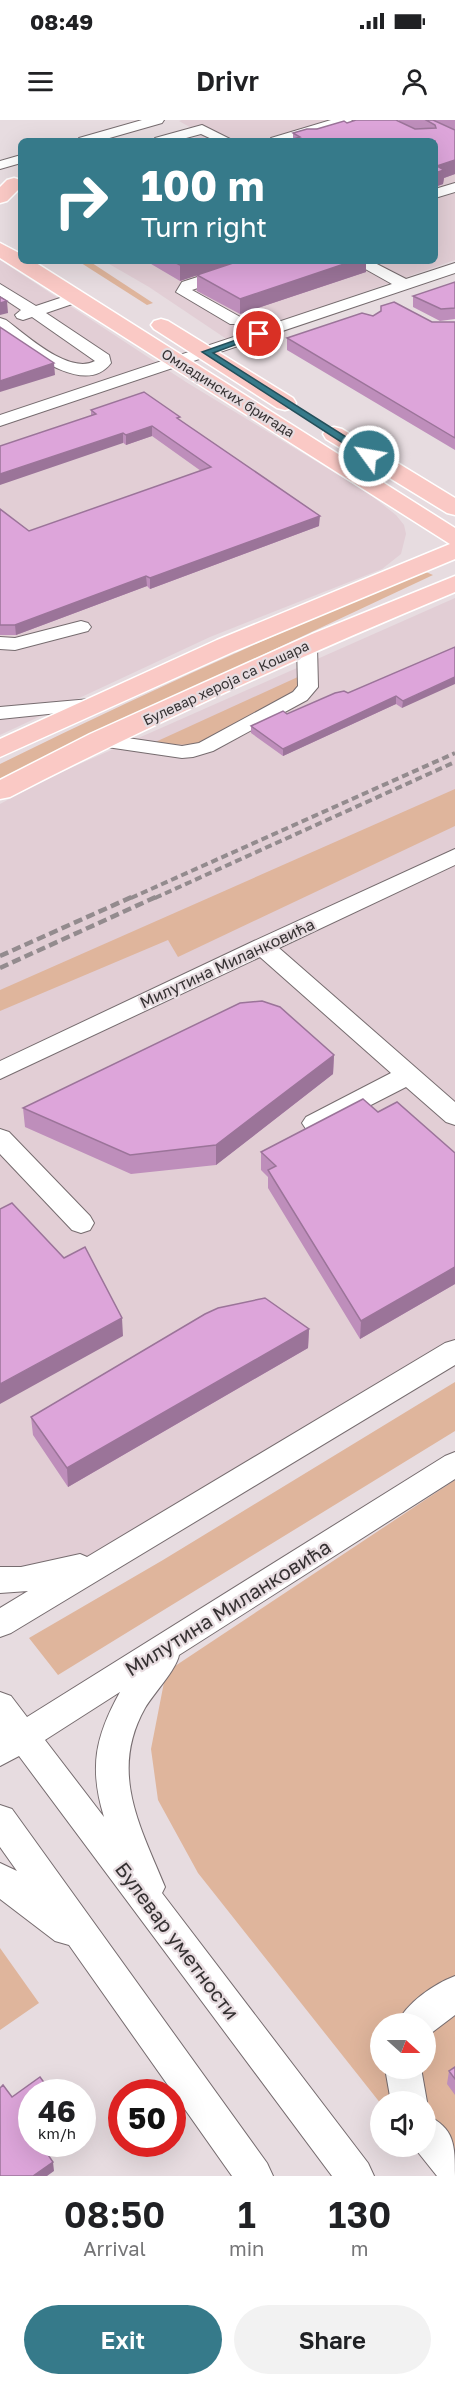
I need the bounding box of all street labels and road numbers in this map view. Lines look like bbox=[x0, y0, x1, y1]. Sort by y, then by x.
street label: Омладинских бригада bbox=[159, 345, 298, 440]
street label: Булевар хероја са Кошара bbox=[140, 637, 311, 729]
street label: Милутина Миланковића bbox=[136, 914, 318, 1012]
street label: Милутина Миланковића bbox=[120, 1534, 335, 1680]
street label: Булевар уметности bbox=[111, 1857, 245, 2024]

